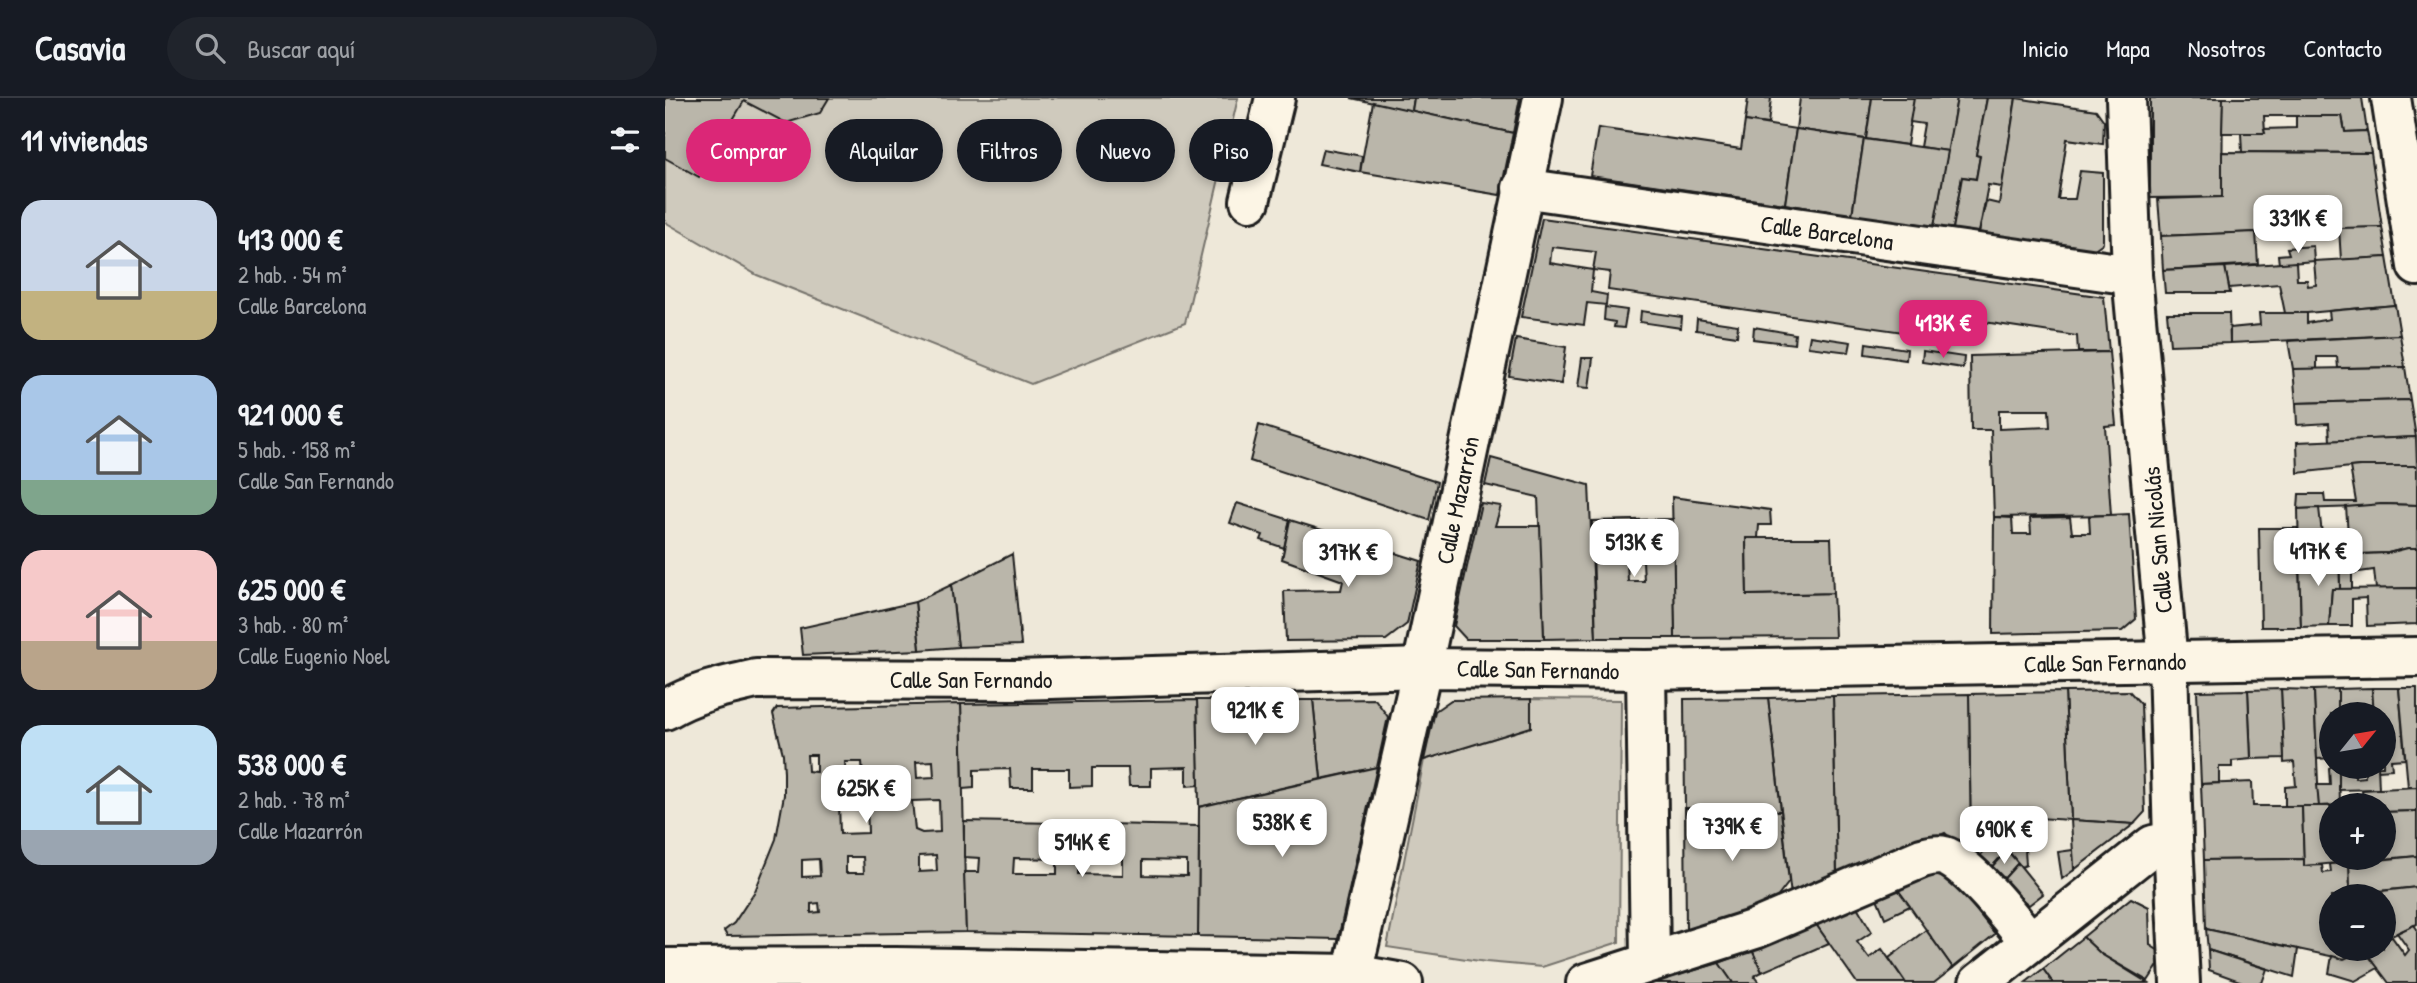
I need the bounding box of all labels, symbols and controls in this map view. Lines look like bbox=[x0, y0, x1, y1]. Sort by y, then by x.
search box bbox=[167, 17, 657, 80]
text: Casavia bbox=[35, 26, 125, 70]
icon: search bbox=[191, 29, 229, 67]
text: Buscar aquí bbox=[247, 31, 356, 66]
text: Inicio bbox=[2022, 32, 2068, 64]
text: Mapa bbox=[2106, 32, 2150, 64]
text: Nosotros bbox=[2188, 32, 2265, 64]
text: Contacto bbox=[2303, 32, 2382, 64]
chip: Comprar bbox=[686, 119, 811, 182]
chip: Alquilar bbox=[825, 119, 943, 182]
chip: Filtros bbox=[957, 119, 1062, 182]
chip: Nuevo bbox=[1076, 119, 1175, 182]
chip: Piso bbox=[1189, 119, 1273, 182]
text: 11 viviendas bbox=[21, 120, 148, 160]
icon: filters bbox=[606, 121, 644, 159]
pin: 331K € bbox=[2241, 195, 2355, 255]
text: 331K € bbox=[2269, 202, 2327, 233]
street label: Calle Barcelona bbox=[1758, 207, 1896, 257]
text: 413 000 € bbox=[238, 219, 342, 259]
icon: home bbox=[77, 228, 161, 312]
text: 2 hab. · 54 m² bbox=[238, 259, 347, 290]
text: Calle Barcelona bbox=[238, 290, 366, 321]
pin: 413K € bbox=[1886, 300, 2000, 360]
text: 413K € bbox=[1915, 307, 1971, 338]
text: 921 000 € bbox=[238, 394, 343, 434]
icon: home bbox=[77, 403, 161, 487]
street label: Calle Mazarrón bbox=[1428, 433, 1486, 567]
text: 5 hab. · 158 m² bbox=[238, 434, 356, 465]
text: Calle San Fernando bbox=[238, 465, 394, 496]
street label: Calle San Nicolás bbox=[2135, 465, 2179, 615]
pin: 513K € bbox=[1577, 519, 1691, 579]
text: 513K € bbox=[1606, 526, 1662, 557]
pin: 417K € bbox=[2261, 528, 2375, 588]
pin: 317K € bbox=[1291, 530, 1405, 589]
text: 417K € bbox=[2290, 535, 2346, 566]
text: 317K € bbox=[1319, 536, 1377, 567]
text: 625 000 € bbox=[238, 569, 345, 609]
icon: home bbox=[77, 578, 161, 662]
text: 3 hab. · 80 m² bbox=[238, 609, 348, 640]
text: Calle Eugenio Noel bbox=[238, 640, 390, 671]
street label: Calle San Fernando bbox=[2023, 645, 2187, 679]
street label: Calle San Fernando bbox=[1456, 652, 1620, 686]
street label: Calle San Fernando bbox=[890, 663, 1053, 695]
pin: 921K € bbox=[1198, 688, 1312, 747]
text: 921K € bbox=[1227, 694, 1283, 725]
north arrow bbox=[2319, 702, 2396, 779]
map controls bbox=[2319, 702, 2396, 961]
text: 538 000 € bbox=[238, 744, 346, 784]
icon: home bbox=[77, 753, 161, 837]
pin: 625K € bbox=[809, 766, 923, 825]
text: 625K € bbox=[837, 772, 895, 803]
text: 2 hab. · 78 m² bbox=[238, 784, 350, 815]
button: + bbox=[2319, 793, 2396, 870]
pin: 538K € bbox=[1225, 800, 1339, 859]
pin: 739K € bbox=[1675, 804, 1789, 863]
text: 538K € bbox=[1253, 806, 1311, 837]
pin: 690K € bbox=[1947, 806, 2061, 866]
text: 739K € bbox=[1703, 810, 1761, 841]
text: 690K € bbox=[1976, 813, 2032, 844]
text: Calle Mazarrón bbox=[238, 815, 363, 846]
pin: 514K € bbox=[1025, 820, 1139, 879]
text: 514K € bbox=[1054, 826, 1110, 857]
button: − bbox=[2319, 884, 2396, 961]

